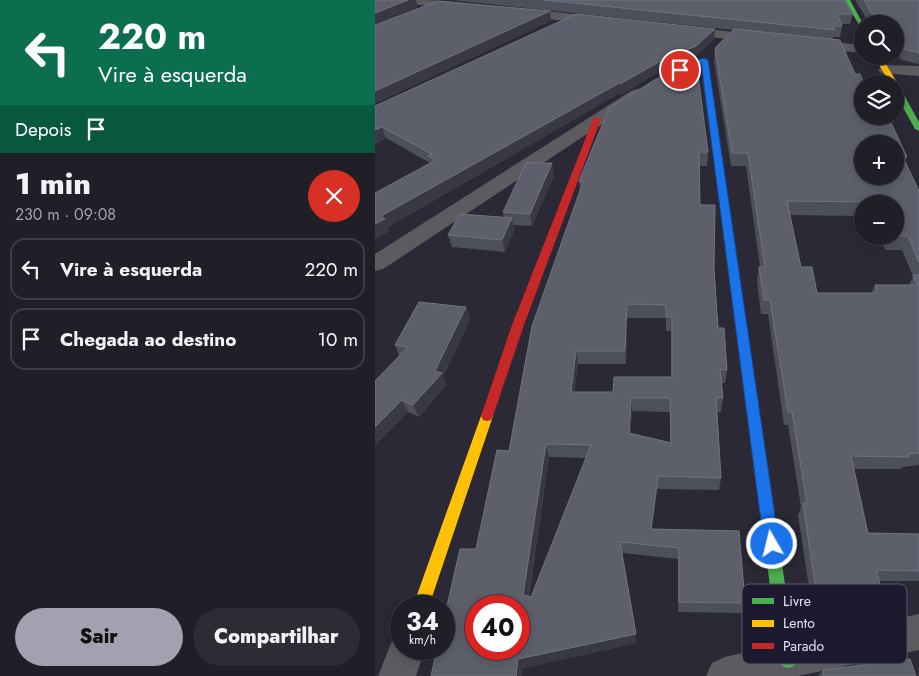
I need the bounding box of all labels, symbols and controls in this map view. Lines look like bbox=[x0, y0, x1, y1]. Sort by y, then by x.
text: 220 m bbox=[98, 12, 206, 62]
map controls bbox=[854, 15, 904, 245]
button: search bbox=[854, 15, 904, 65]
icon: left bbox=[15, 20, 80, 85]
pin bbox=[659, 49, 701, 91]
icon: arrive bbox=[666, 56, 694, 84]
text: Vire à esquerda bbox=[98, 58, 247, 90]
button: layers bbox=[854, 75, 904, 125]
icon: arrive bbox=[82, 115, 110, 143]
text: Depois bbox=[15, 116, 72, 143]
button: + bbox=[854, 135, 904, 185]
text: 1 min bbox=[15, 162, 91, 205]
button: close bbox=[308, 170, 360, 222]
button: − bbox=[854, 195, 904, 245]
text: 230 m · 09:08 bbox=[15, 203, 116, 226]
icon: left bbox=[17, 255, 45, 283]
text: Vire à esquerda bbox=[60, 256, 202, 283]
text: 220 m bbox=[304, 256, 358, 283]
icon: arrive bbox=[17, 325, 45, 353]
text: Chegada ao destino bbox=[60, 326, 236, 353]
text: 10 m bbox=[318, 326, 358, 353]
position arrow bbox=[745, 517, 797, 569]
legend bbox=[742, 584, 907, 664]
text: Livre bbox=[783, 591, 811, 611]
speed limit sign: 40 bbox=[465, 595, 530, 660]
text: 34 bbox=[406, 603, 439, 639]
button: Sair bbox=[15, 608, 183, 666]
button: Compartilhar bbox=[193, 608, 360, 666]
text: Lento bbox=[783, 613, 815, 633]
text: km/h bbox=[409, 631, 436, 649]
text: Parado bbox=[783, 636, 825, 656]

